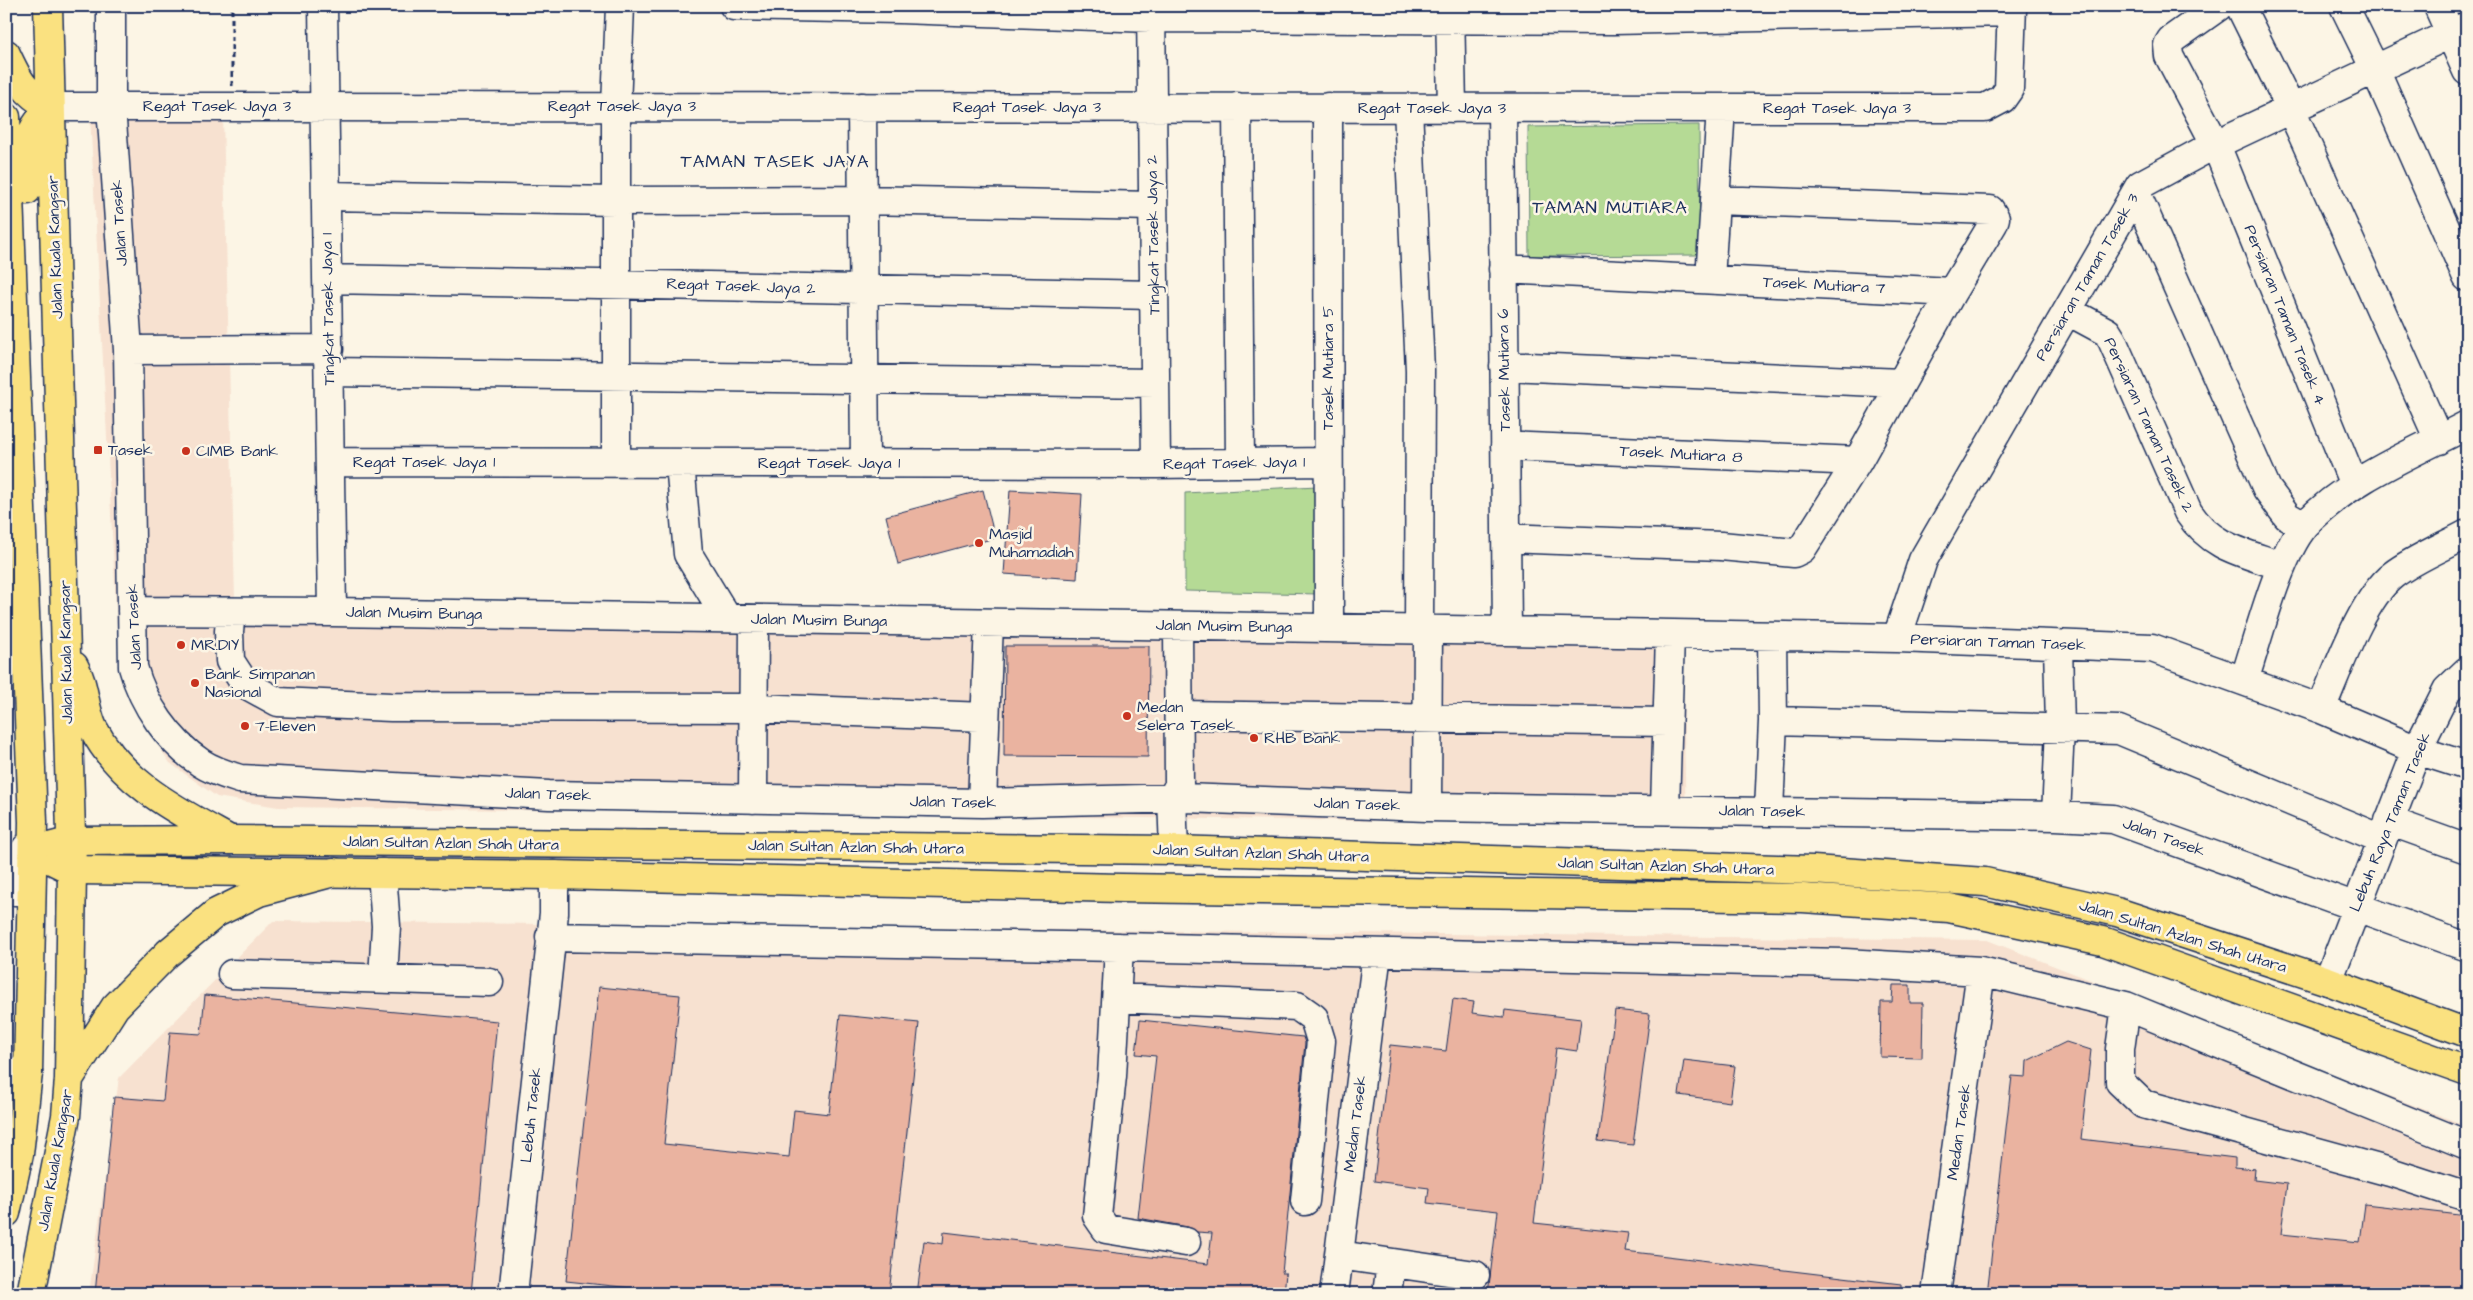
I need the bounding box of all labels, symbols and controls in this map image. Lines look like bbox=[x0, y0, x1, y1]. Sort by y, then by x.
street label: Regat Tasek Jaya 3 bbox=[143, 95, 291, 118]
street label: Regat Tasek Jaya 3 bbox=[548, 95, 696, 118]
street label: Regat Tasek Jaya 3 bbox=[953, 96, 1101, 119]
street label: Regat Tasek Jaya 3 bbox=[1358, 97, 1506, 120]
street label: Regat Tasek Jaya 3 bbox=[1763, 97, 1911, 120]
district label: TAMAN TASEK JAYA bbox=[681, 149, 869, 174]
street label: Tingkat Tasek Jaya 2 bbox=[1141, 155, 1166, 315]
street label: Jalan Kuala Kangsar bbox=[41, 175, 70, 319]
street label: Jalan Tasek bbox=[105, 179, 133, 267]
street label: Persiaran Taman Tasek 3 bbox=[2030, 189, 2144, 365]
district label: TAMAN MUTIARA bbox=[1532, 195, 1688, 220]
street label: Persiaran Taman Tasek 4 bbox=[2239, 222, 2331, 409]
street label: Tingkat Tasek Jaya 1 bbox=[316, 233, 341, 385]
street label: Tasek Mutiara 7 bbox=[1762, 271, 1886, 299]
street label: Regat Tasek Jaya 2 bbox=[666, 272, 816, 301]
street label: Tasek Mutiara 5 bbox=[1317, 305, 1339, 430]
street label: Tasek Mutiara 6 bbox=[1492, 308, 1516, 432]
street label: Persiaran Taman Tasek 2 bbox=[2099, 334, 2199, 516]
place label: Tasek bbox=[108, 439, 153, 461]
place label: CIMB Bank bbox=[196, 440, 278, 462]
street label: Tasek Mutiara 8 bbox=[1619, 440, 1743, 468]
marker: Tasek bbox=[92, 444, 104, 456]
marker: CIMB Bank bbox=[180, 445, 192, 457]
street label: Regat Tasek Jaya 1 bbox=[353, 451, 495, 474]
street label: Regat Tasek Jaya 1 bbox=[1163, 451, 1305, 476]
street label: Regat Tasek Jaya 1 bbox=[758, 452, 900, 475]
place label: Masjid Muhamadiah bbox=[989, 523, 1074, 563]
marker: Masjid Muhamadiah bbox=[973, 537, 985, 549]
street label: Jalan Kuala Kangsar bbox=[54, 580, 79, 724]
street label: Jalan Tasek bbox=[121, 583, 147, 671]
street label: Jalan Musim Bunga bbox=[346, 601, 482, 626]
street label: Jalan Musim Bunga bbox=[751, 608, 887, 633]
street label: Jalan Musim Bunga bbox=[1156, 614, 1292, 639]
street label: Persiaran Taman Tasek bbox=[1910, 628, 2086, 656]
place label: MR.DIY bbox=[191, 634, 240, 656]
marker: MR.DIY bbox=[175, 639, 187, 651]
place label: Bank Simpanan Nasional bbox=[205, 663, 315, 703]
marker: Bank Simpanan Nasional bbox=[189, 677, 201, 689]
place label: Medan Selera Tasek bbox=[1137, 696, 1235, 736]
marker: Medan Selera Tasek bbox=[1121, 710, 1133, 722]
place label: 7-Eleven bbox=[255, 715, 315, 737]
marker: 7-Eleven bbox=[239, 720, 251, 732]
place label: RHB Bank bbox=[1264, 727, 1340, 749]
street label: Lebuh Raya Taman Tasek bbox=[2344, 729, 2437, 915]
marker: RHB Bank bbox=[1248, 732, 1260, 744]
street label: Jalan Tasek bbox=[504, 782, 592, 807]
street label: Jalan Tasek bbox=[910, 790, 997, 814]
street label: Jalan Tasek bbox=[1313, 792, 1401, 817]
street label: Jalan Tasek bbox=[1719, 799, 1806, 823]
street label: Jalan Tasek bbox=[2120, 812, 2208, 862]
street label: Jalan Sultan Azlan Shah Utara bbox=[343, 830, 559, 856]
street label: Jalan Sultan Azlan Shah Utara bbox=[748, 834, 964, 860]
street label: Jalan Sultan Azlan Shah Utara bbox=[1153, 838, 1369, 868]
street label: Jalan Sultan Azlan Shah Utara bbox=[1558, 851, 1774, 881]
street label: Jalan Sultan Azlan Shah Utara bbox=[2076, 894, 2290, 978]
street label: Lebuh Tasek bbox=[515, 1066, 547, 1164]
street label: Medan Tasek bbox=[1338, 1074, 1372, 1174]
street label: Medan Tasek bbox=[1941, 1082, 1977, 1182]
street label: Jalan Kuala Kangsar bbox=[32, 1087, 79, 1233]

